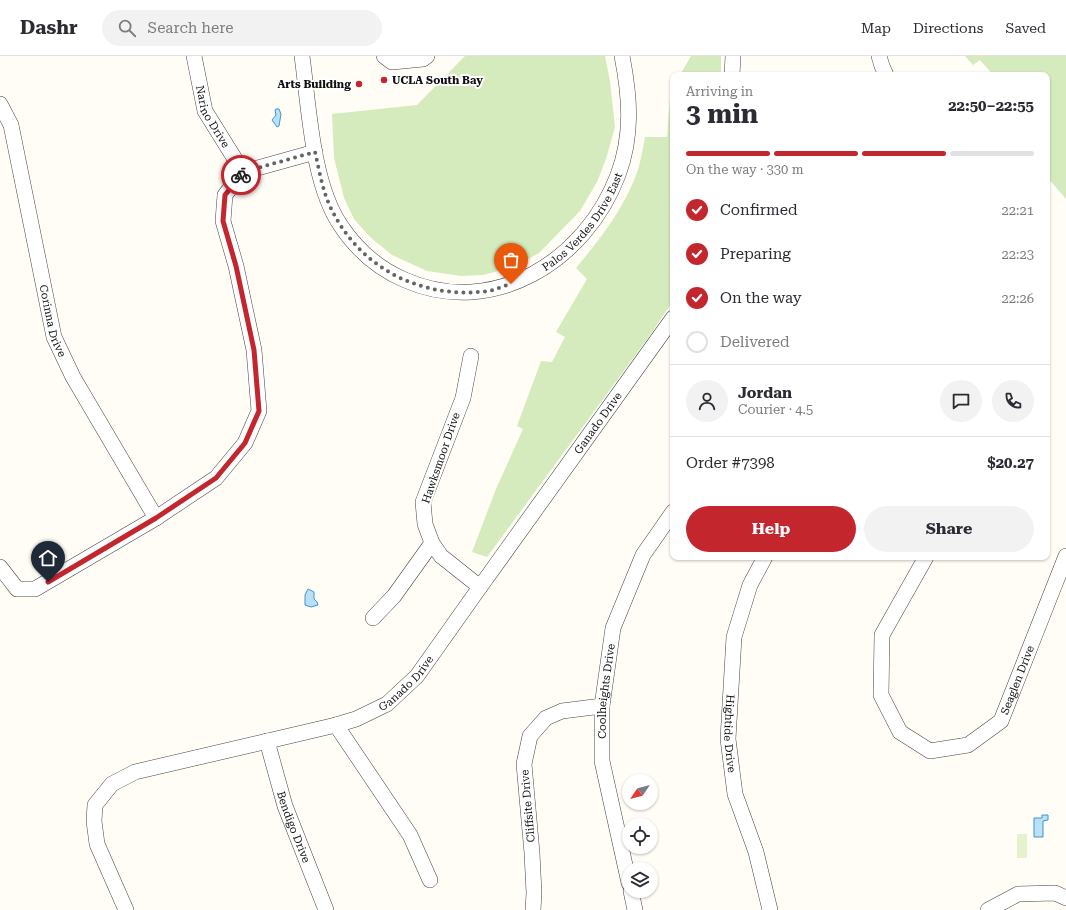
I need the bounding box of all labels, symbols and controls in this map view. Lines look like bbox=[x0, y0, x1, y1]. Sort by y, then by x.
search box bbox=[102, 10, 382, 46]
text: Dashr bbox=[20, 16, 78, 39]
icon: search bbox=[116, 17, 138, 39]
text: Search here bbox=[148, 19, 234, 37]
text: Map bbox=[861, 20, 891, 36]
text: Directions bbox=[913, 20, 983, 36]
text: Saved bbox=[1005, 20, 1046, 36]
place label: UCLA South Bay bbox=[392, 74, 483, 87]
marker: UCLA South Bay bbox=[379, 75, 389, 85]
place label: Arts Building bbox=[277, 78, 351, 91]
marker: Arts Building bbox=[354, 79, 364, 89]
street label: Narino Drive bbox=[194, 84, 233, 150]
text: Arriving in bbox=[686, 84, 753, 99]
text: 22:50–22:55 bbox=[948, 97, 1034, 115]
text: 3 min bbox=[686, 99, 758, 129]
courier bbox=[221, 155, 261, 195]
text: On the way · 330 m bbox=[686, 162, 803, 177]
icon: bike bbox=[230, 164, 252, 186]
street label: Palos Verdes Drive East bbox=[539, 171, 625, 274]
icon: check bbox=[686, 199, 708, 221]
text: Confirmed bbox=[720, 201, 798, 219]
text: 22:21 bbox=[1002, 203, 1034, 218]
pin bbox=[494, 243, 528, 284]
icon: check bbox=[686, 243, 708, 265]
text: Preparing bbox=[720, 245, 791, 263]
text: 22:23 bbox=[1002, 247, 1034, 262]
icon: bag bbox=[500, 249, 522, 271]
street label: Corinna Drive bbox=[37, 283, 69, 359]
icon: check bbox=[686, 287, 708, 309]
text: On the way bbox=[720, 289, 802, 307]
text: 22:26 bbox=[1002, 291, 1034, 306]
text: Delivered bbox=[720, 333, 790, 351]
button: person bbox=[686, 380, 728, 422]
button: chat bbox=[940, 380, 982, 422]
button: phone bbox=[992, 380, 1034, 422]
text: Jordan bbox=[738, 384, 792, 402]
street label: Ganado Drive bbox=[571, 389, 624, 456]
text: Courier · 4.5 bbox=[738, 402, 813, 417]
street label: Hawksmoor Drive bbox=[419, 411, 463, 505]
text: Order #7398 bbox=[686, 454, 775, 472]
text: $20.27 bbox=[987, 454, 1034, 472]
button: Help bbox=[686, 506, 856, 552]
button: Share bbox=[864, 506, 1034, 552]
pin bbox=[31, 541, 65, 582]
icon: home bbox=[37, 547, 59, 569]
street label: Coolheights Drive bbox=[595, 643, 617, 739]
street label: Seaglen Drive bbox=[998, 643, 1037, 717]
street label: Ganado Drive bbox=[376, 653, 436, 714]
street label: Hightide Drive bbox=[721, 694, 739, 773]
street label: Cliffsite Drive bbox=[518, 769, 538, 843]
north arrow bbox=[622, 774, 658, 810]
map controls bbox=[622, 774, 658, 898]
street label: Bendigo Drive bbox=[275, 790, 313, 864]
button: locate bbox=[622, 818, 658, 854]
button: layers bbox=[622, 862, 658, 898]

